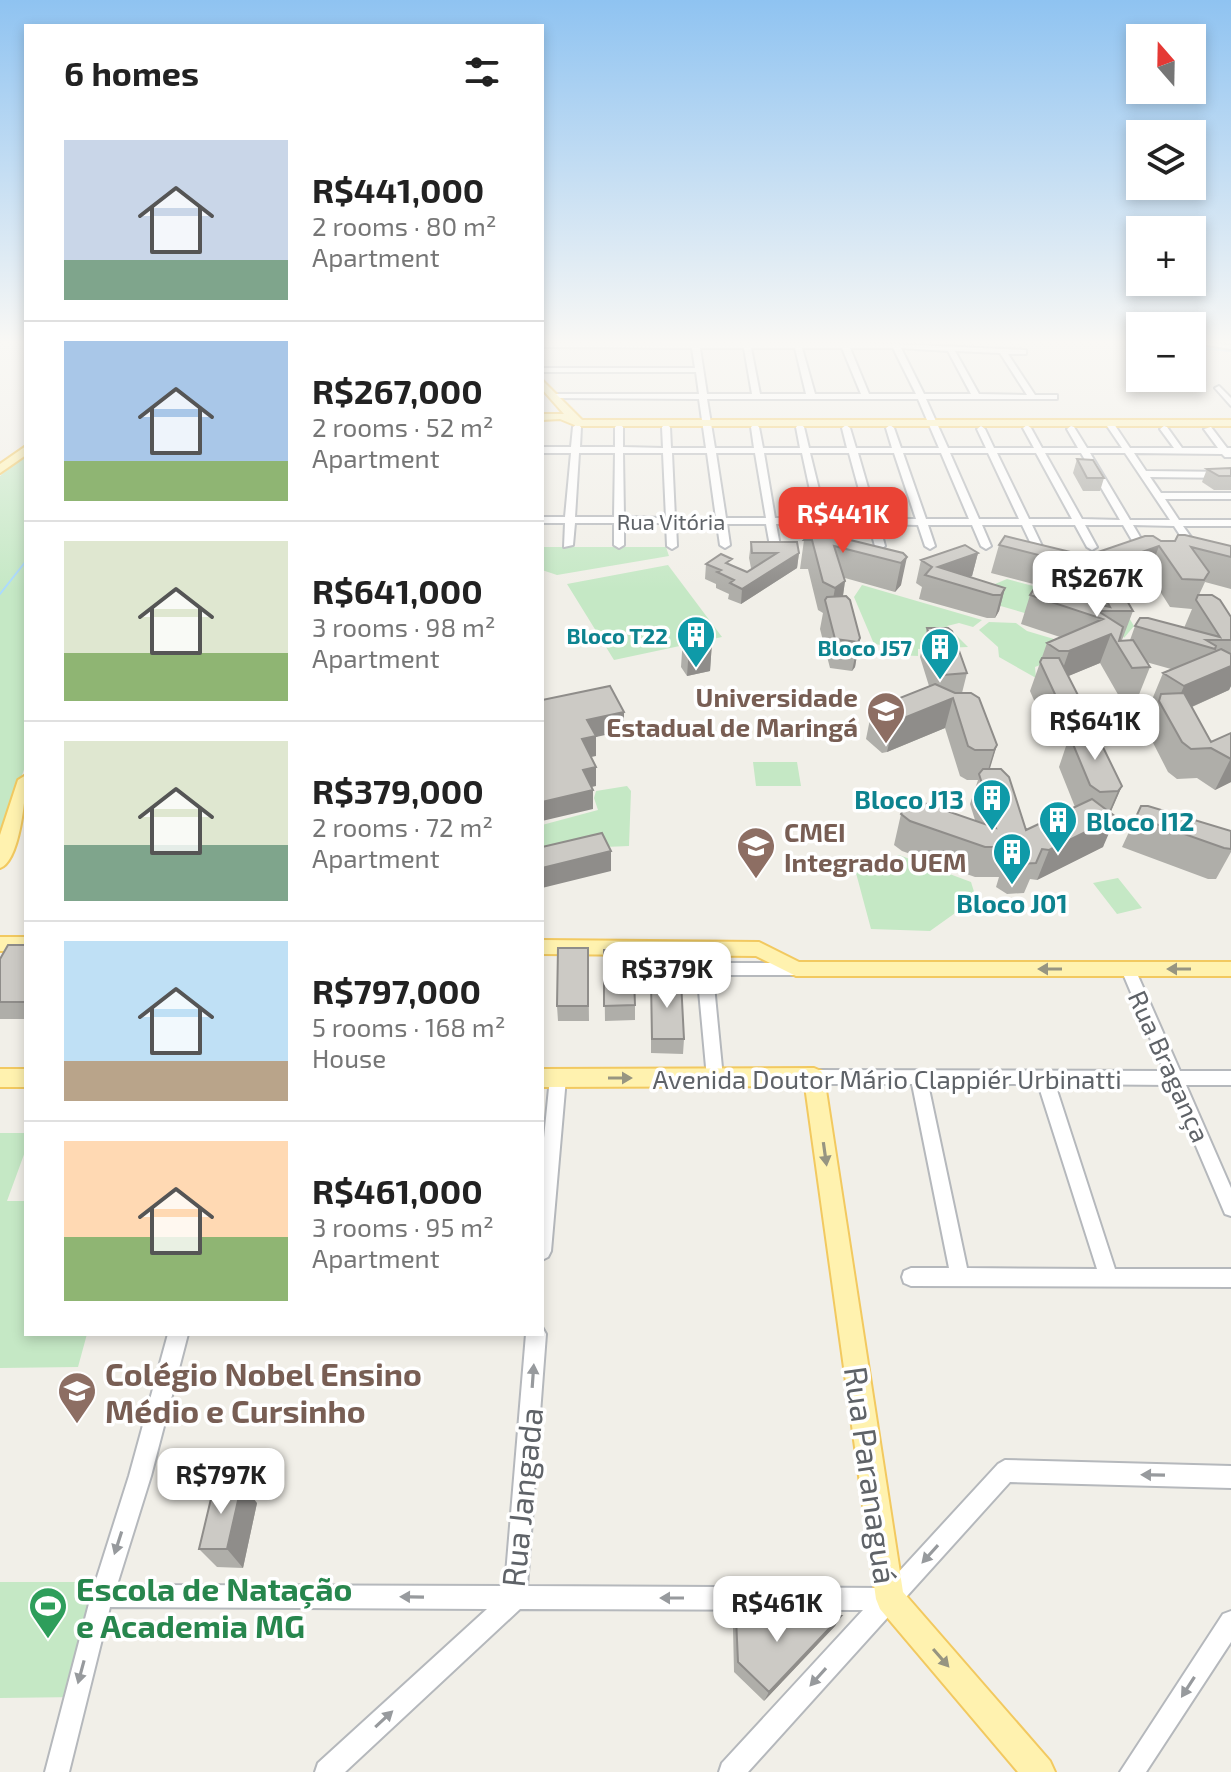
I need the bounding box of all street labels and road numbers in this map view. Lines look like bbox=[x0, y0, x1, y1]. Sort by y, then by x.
street label: Rua Vitória bbox=[617, 508, 725, 534]
street label: Rua Bragança bbox=[1121, 985, 1217, 1147]
street label: Avenida Doutor Mário Clappiér Urbinatti bbox=[652, 1063, 1122, 1094]
street label: Rua Paranaguá bbox=[838, 1364, 906, 1586]
street label: Rua Jangada bbox=[493, 1405, 549, 1589]

